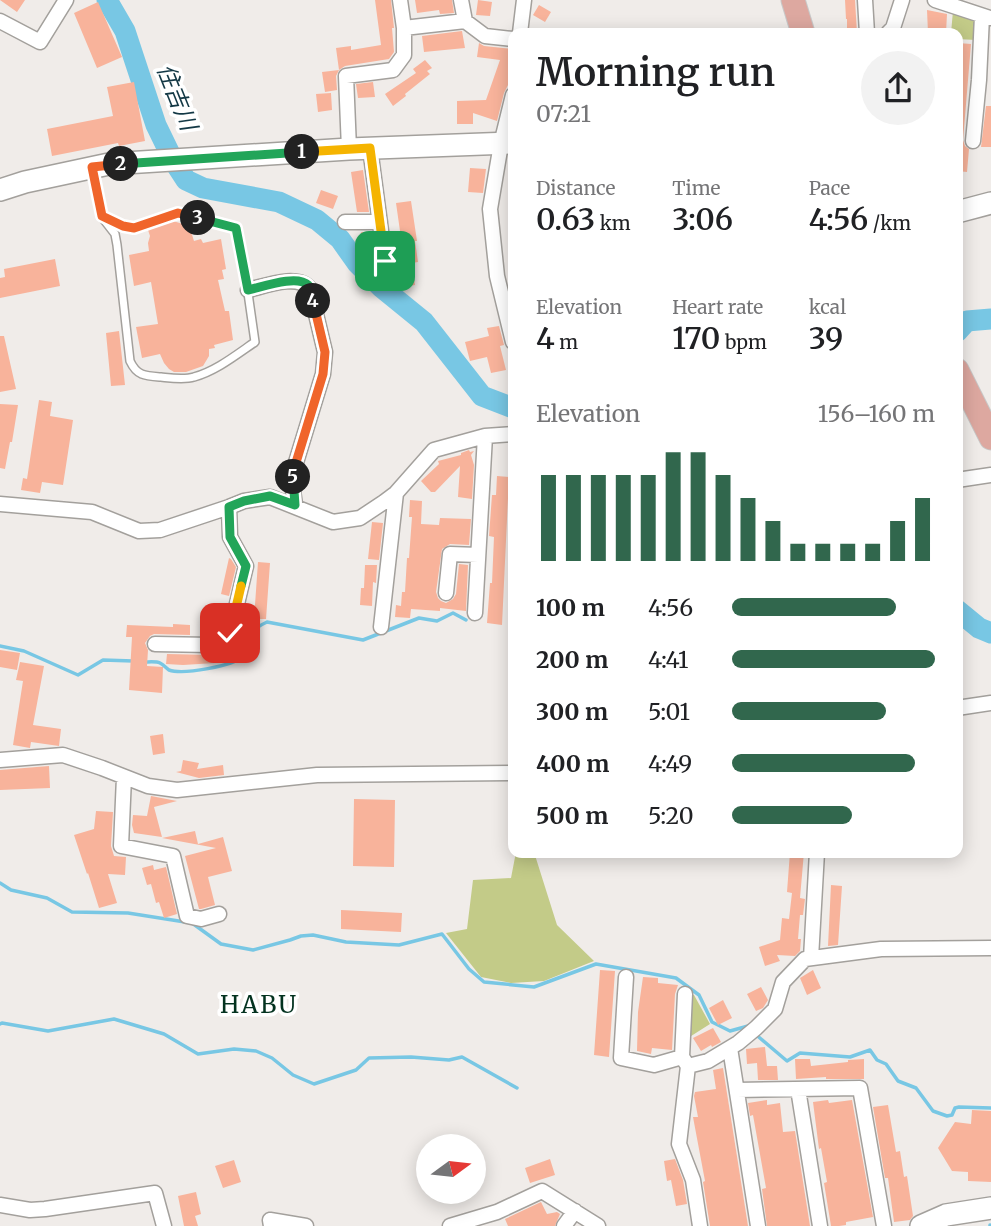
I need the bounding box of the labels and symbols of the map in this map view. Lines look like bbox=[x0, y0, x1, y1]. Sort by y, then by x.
water label: 住吉川 bbox=[151, 59, 205, 137]
pin: 1 bbox=[284, 134, 320, 170]
pin: 2 bbox=[104, 146, 138, 182]
pin: 3 bbox=[180, 200, 216, 235]
pin bbox=[355, 231, 415, 291]
pin: 4 bbox=[296, 284, 330, 318]
pin: 5 bbox=[276, 460, 310, 494]
pin bbox=[200, 603, 260, 663]
district label: HABU bbox=[220, 989, 298, 1020]
north arrow bbox=[416, 1134, 486, 1204]

